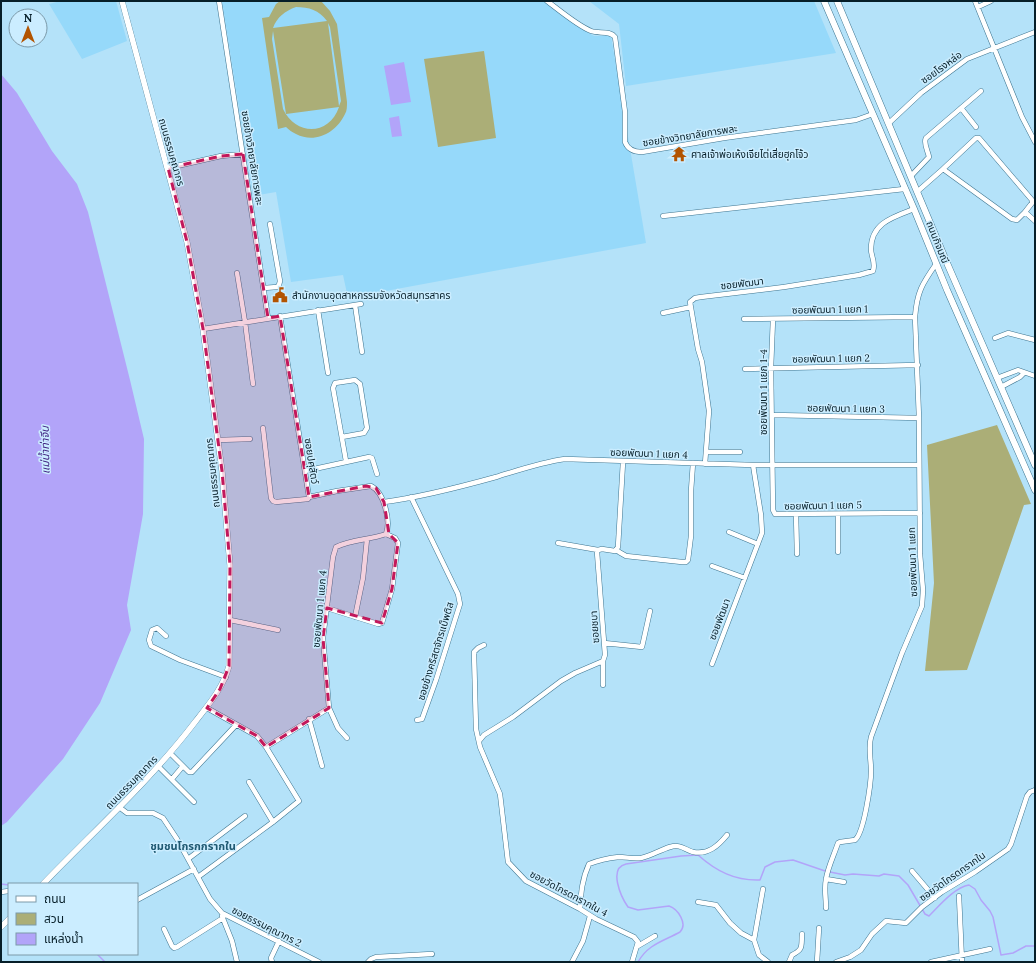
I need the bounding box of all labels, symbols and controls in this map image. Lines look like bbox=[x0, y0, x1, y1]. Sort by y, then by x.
north arrow bbox=[8, 8, 48, 48]
text: N bbox=[24, 11, 33, 25]
street label: ซอยโรงหล่อ bbox=[918, 48, 965, 87]
street label: ซอยข้างวิทยาลัยการพละ bbox=[239, 110, 266, 206]
street label: ถนนธรรมคุณากร bbox=[156, 117, 187, 188]
street label: ซอยข้างวิทยาลัยการพละ bbox=[642, 122, 738, 149]
temple icon: ศาลเจ้าพ่อเห้งเจียไต่เสี่ยฮุกโจ้ว bbox=[670, 145, 688, 163]
place label: ศาลเจ้าพ่อเห้งเจียไต่เสี่ยฮุกโจ้ว bbox=[691, 147, 808, 161]
street label: ถนนกิจมณี bbox=[923, 219, 952, 265]
street label: ซอยพัฒนา bbox=[720, 274, 764, 293]
public building icon: สำนักงานอุตสาหกรรมจังหวัดสมุทรสาคร bbox=[271, 286, 289, 304]
place label: สำนักงานอุตสาหกรรมจังหวัดสมุทรสาคร bbox=[292, 289, 451, 302]
street label: ซอยพัฒนา 1 แยก 1 bbox=[792, 302, 868, 317]
street label: ซอยพัฒนา 1 แยก 1-4 bbox=[757, 348, 770, 435]
street label: ซอยพัฒนา 1 แยก 2 bbox=[792, 351, 870, 366]
street label: ซอยพัฒนา 1 แยก 3 bbox=[807, 401, 885, 416]
water label: แม่น้ำท่าจีน bbox=[37, 425, 52, 474]
street label: ถนนธรรมคุณากร bbox=[202, 437, 223, 508]
street label: ซอยปศุสัตว์ bbox=[301, 437, 322, 485]
street label: ซอยพัฒนา 1 แยก 4 bbox=[610, 446, 689, 461]
street label: ซอยพัฒนา 1 แยก 5 bbox=[784, 498, 862, 513]
street label: ซอยพัฒนา 1 แยก bbox=[905, 527, 920, 597]
street label: ซอยพัฒนา 1 แยก 4 bbox=[310, 569, 329, 648]
street label: ซอยพัฒนา bbox=[706, 597, 733, 642]
street label: ซอยข้างคริสตจักรแบ็พติส bbox=[414, 600, 457, 702]
street label: ซอยชบา bbox=[587, 610, 602, 644]
street label: ถนนธรรมคุณากร bbox=[102, 753, 160, 812]
district label: ชุมชนโกรกกรากใน bbox=[150, 839, 236, 853]
street label: ซอยวัดโกรดกรากใน bbox=[916, 849, 988, 904]
street label: ซอยวัดโกรดกรากใน 4 bbox=[528, 867, 610, 920]
legend bbox=[8, 883, 138, 955]
text: ถนน bbox=[44, 891, 66, 906]
street label: ซอยธรรมคุณากร 2 bbox=[230, 903, 304, 950]
text: สวน bbox=[44, 911, 64, 926]
text: แหล่งน้ำ bbox=[44, 930, 83, 946]

